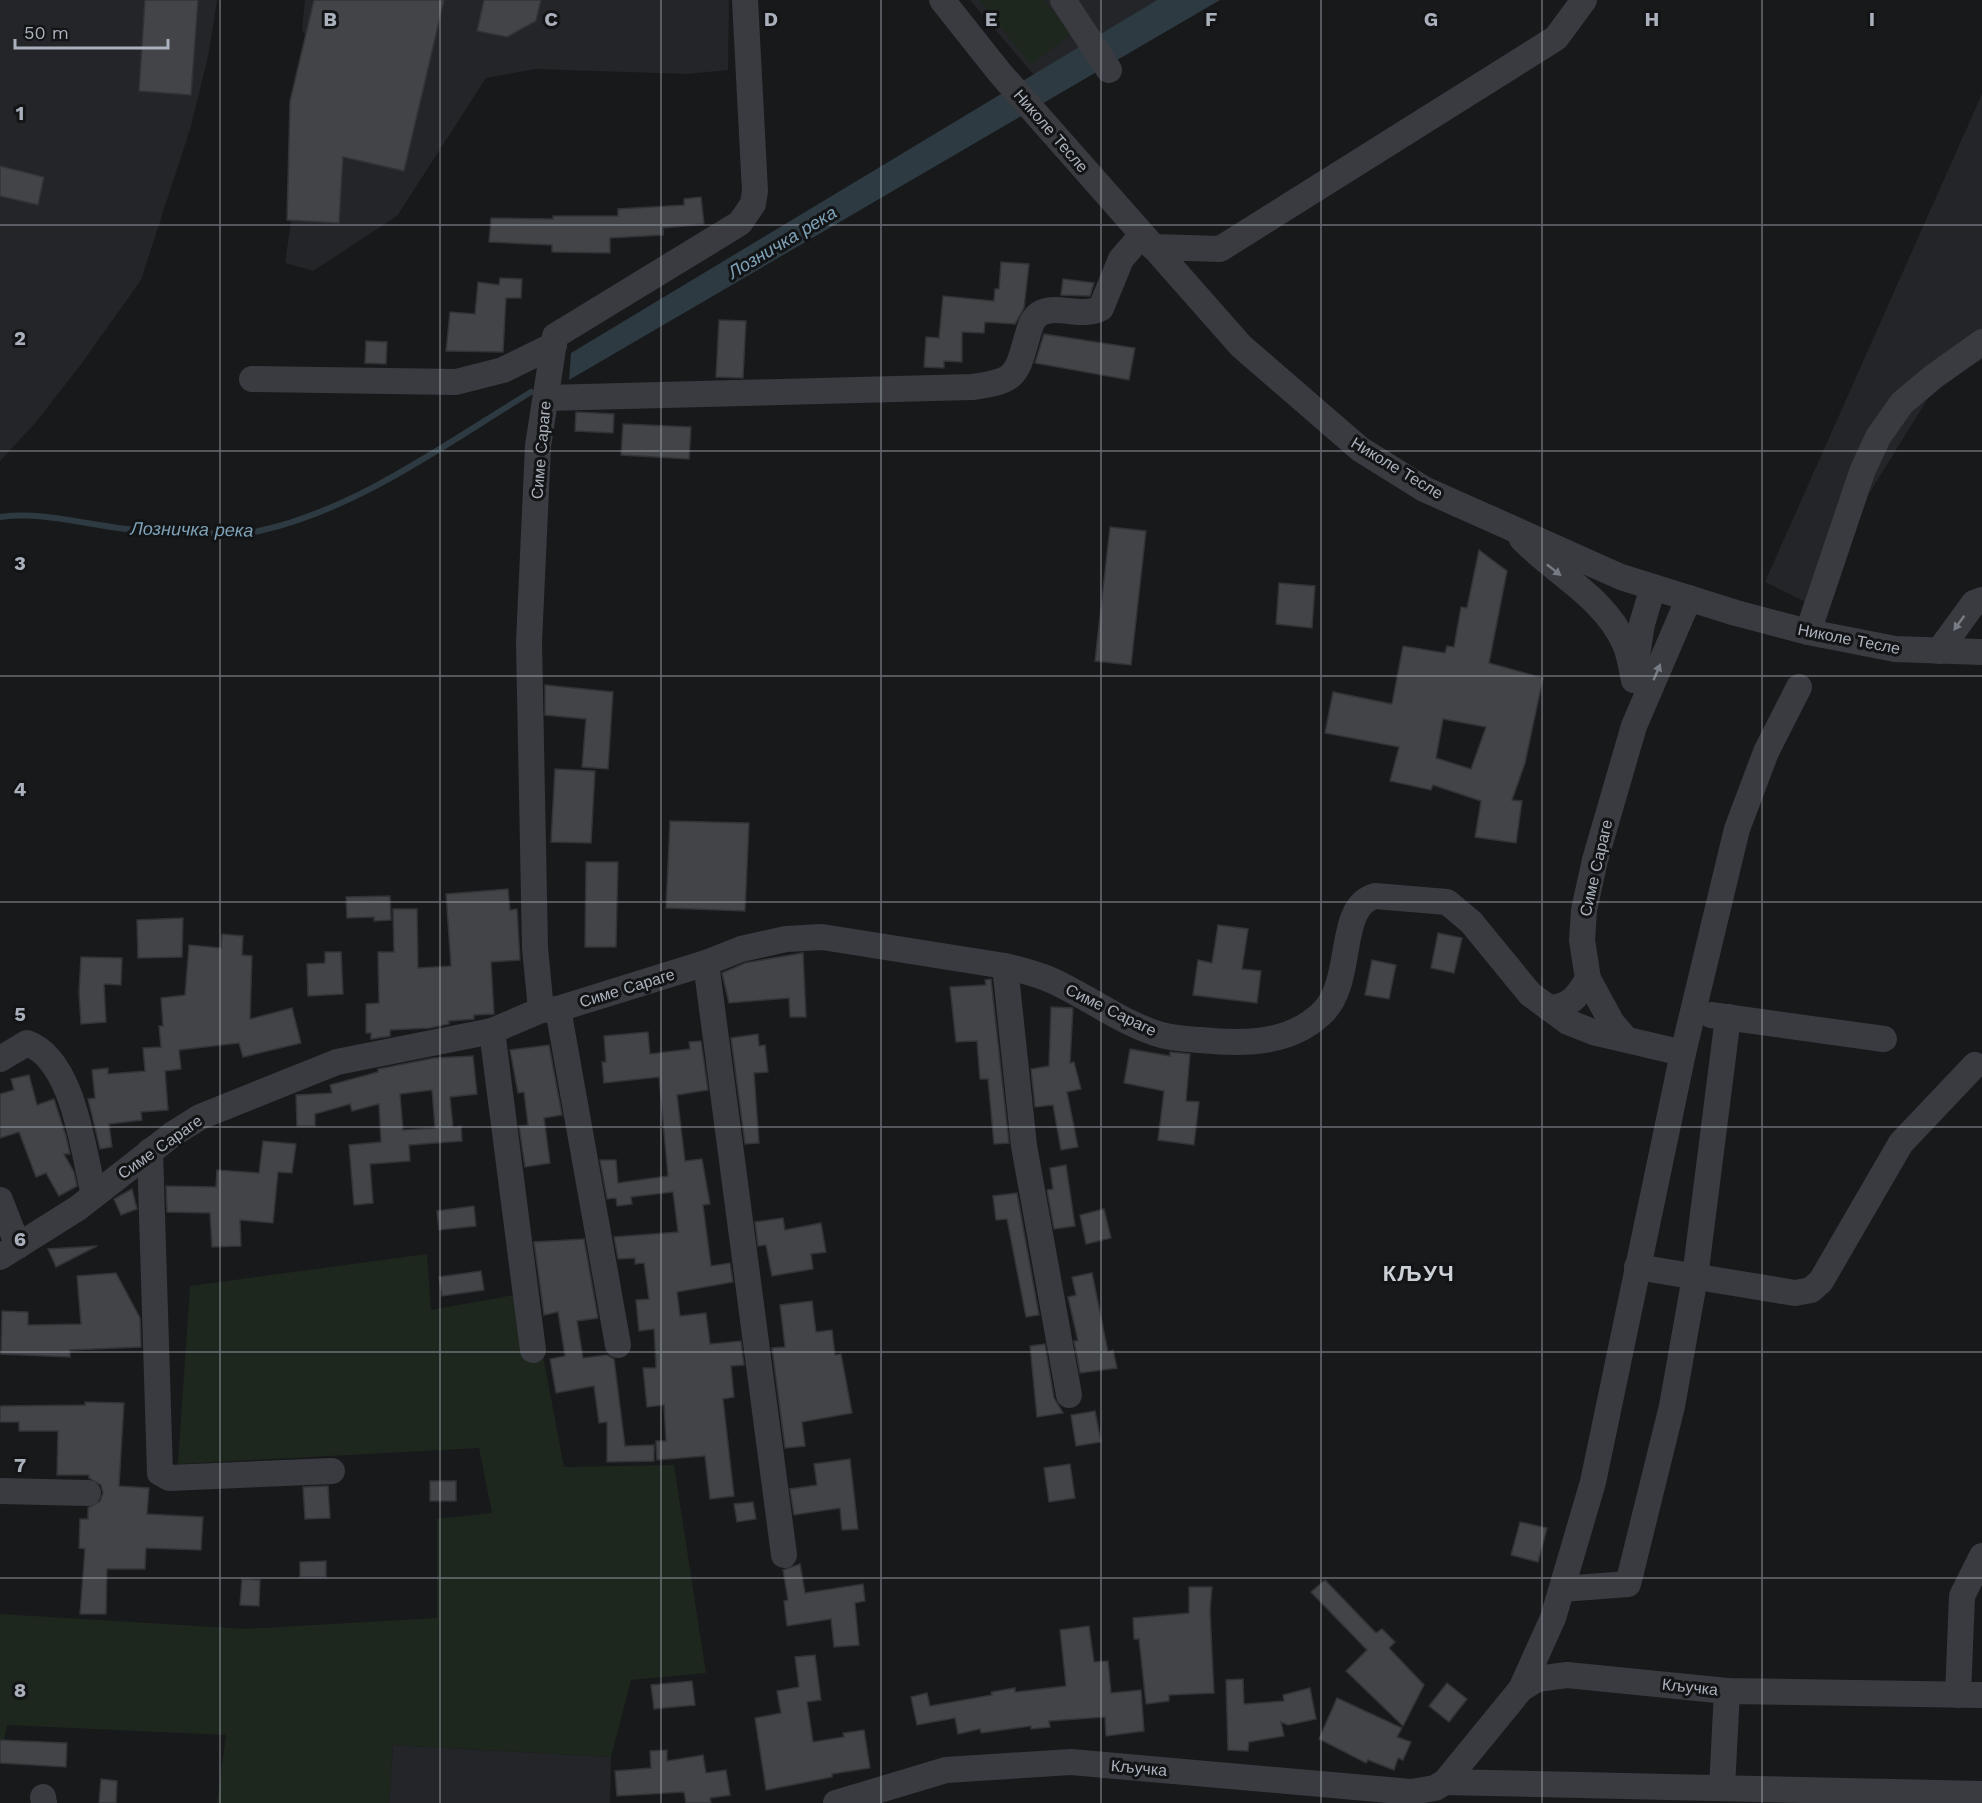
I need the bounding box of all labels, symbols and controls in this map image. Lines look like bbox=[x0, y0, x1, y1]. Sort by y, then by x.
text: B bbox=[323, 7, 337, 31]
text: C bbox=[544, 7, 558, 31]
text: D bbox=[764, 7, 778, 31]
text: E bbox=[985, 7, 997, 31]
text: F bbox=[1205, 7, 1217, 31]
text: G bbox=[1424, 7, 1438, 31]
text: H bbox=[1645, 7, 1659, 31]
text: I bbox=[1869, 7, 1875, 31]
scale bar bbox=[15, 12, 168, 50]
text: 50 m bbox=[24, 22, 69, 43]
street label: Николе Тесле bbox=[1010, 86, 1092, 177]
text: 1 bbox=[16, 101, 24, 125]
water label: Лозничка река bbox=[723, 201, 840, 283]
text: 2 bbox=[14, 326, 26, 350]
street label: Симе Сараге bbox=[527, 400, 555, 500]
street label: Николе Тесле bbox=[1348, 433, 1447, 503]
water label: Лозничка река bbox=[129, 517, 254, 541]
text: 3 bbox=[14, 551, 26, 575]
one-way arrow bbox=[1547, 563, 1562, 575]
one-way arrow bbox=[1953, 615, 1965, 631]
street label: Николе Тесле bbox=[1796, 620, 1902, 658]
one-way arrow bbox=[1653, 663, 1662, 681]
text: 4 bbox=[14, 777, 27, 801]
street label: Симе Сараге bbox=[1576, 818, 1616, 918]
street label: Симе Сараге bbox=[577, 964, 677, 1012]
street label: Симе Сараге bbox=[1062, 980, 1160, 1040]
text: 5 bbox=[14, 1002, 26, 1026]
street label: Симе Сараге bbox=[114, 1111, 206, 1183]
text: 6 bbox=[14, 1227, 26, 1251]
district label: КЉУЧ bbox=[1383, 1261, 1455, 1286]
text: 7 bbox=[14, 1453, 26, 1477]
street label: Кључка bbox=[1661, 1675, 1719, 1699]
text: 8 bbox=[14, 1678, 26, 1702]
street label: Кључка bbox=[1110, 1756, 1168, 1780]

